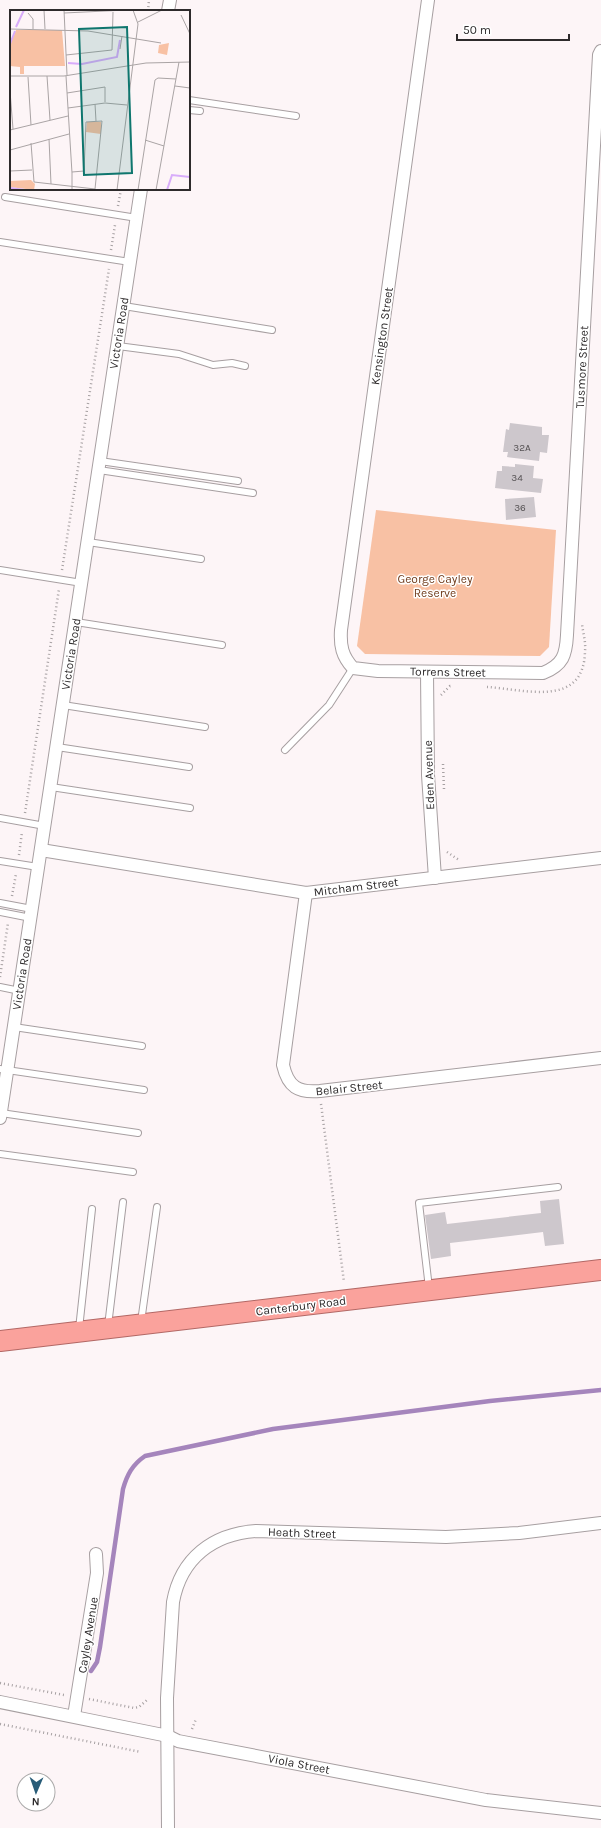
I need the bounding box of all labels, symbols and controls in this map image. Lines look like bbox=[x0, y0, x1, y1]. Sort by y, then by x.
inset map bbox=[10, 10, 190, 190]
scale bar bbox=[457, 16, 569, 42]
text: 50 m bbox=[463, 23, 491, 37]
street label: Kensington Street bbox=[368, 286, 396, 386]
street label: Victoria Road bbox=[106, 296, 132, 370]
street label: Tusmore Street bbox=[573, 325, 591, 409]
house number: 32A bbox=[513, 442, 531, 454]
house number: 34 bbox=[511, 472, 523, 484]
house number: 36 bbox=[514, 502, 526, 514]
park label: George Cayley Reserve bbox=[397, 572, 473, 600]
street label: Victoria Road bbox=[58, 617, 84, 691]
street label: Torrens Street bbox=[410, 664, 486, 680]
street label: Eden Avenue bbox=[421, 740, 437, 810]
street label: Mitcham Street bbox=[313, 875, 400, 899]
street label: Victoria Road bbox=[9, 937, 35, 1011]
street label: Belair Street bbox=[315, 1077, 384, 1098]
street label: Canterbury Road bbox=[255, 1294, 347, 1318]
street label: Heath Street bbox=[268, 1525, 337, 1541]
street label: Cayley Avenue bbox=[75, 1596, 101, 1674]
street label: Viola Street bbox=[267, 1751, 332, 1777]
north arrow bbox=[16, 1772, 56, 1812]
text: N bbox=[31, 1795, 40, 1808]

